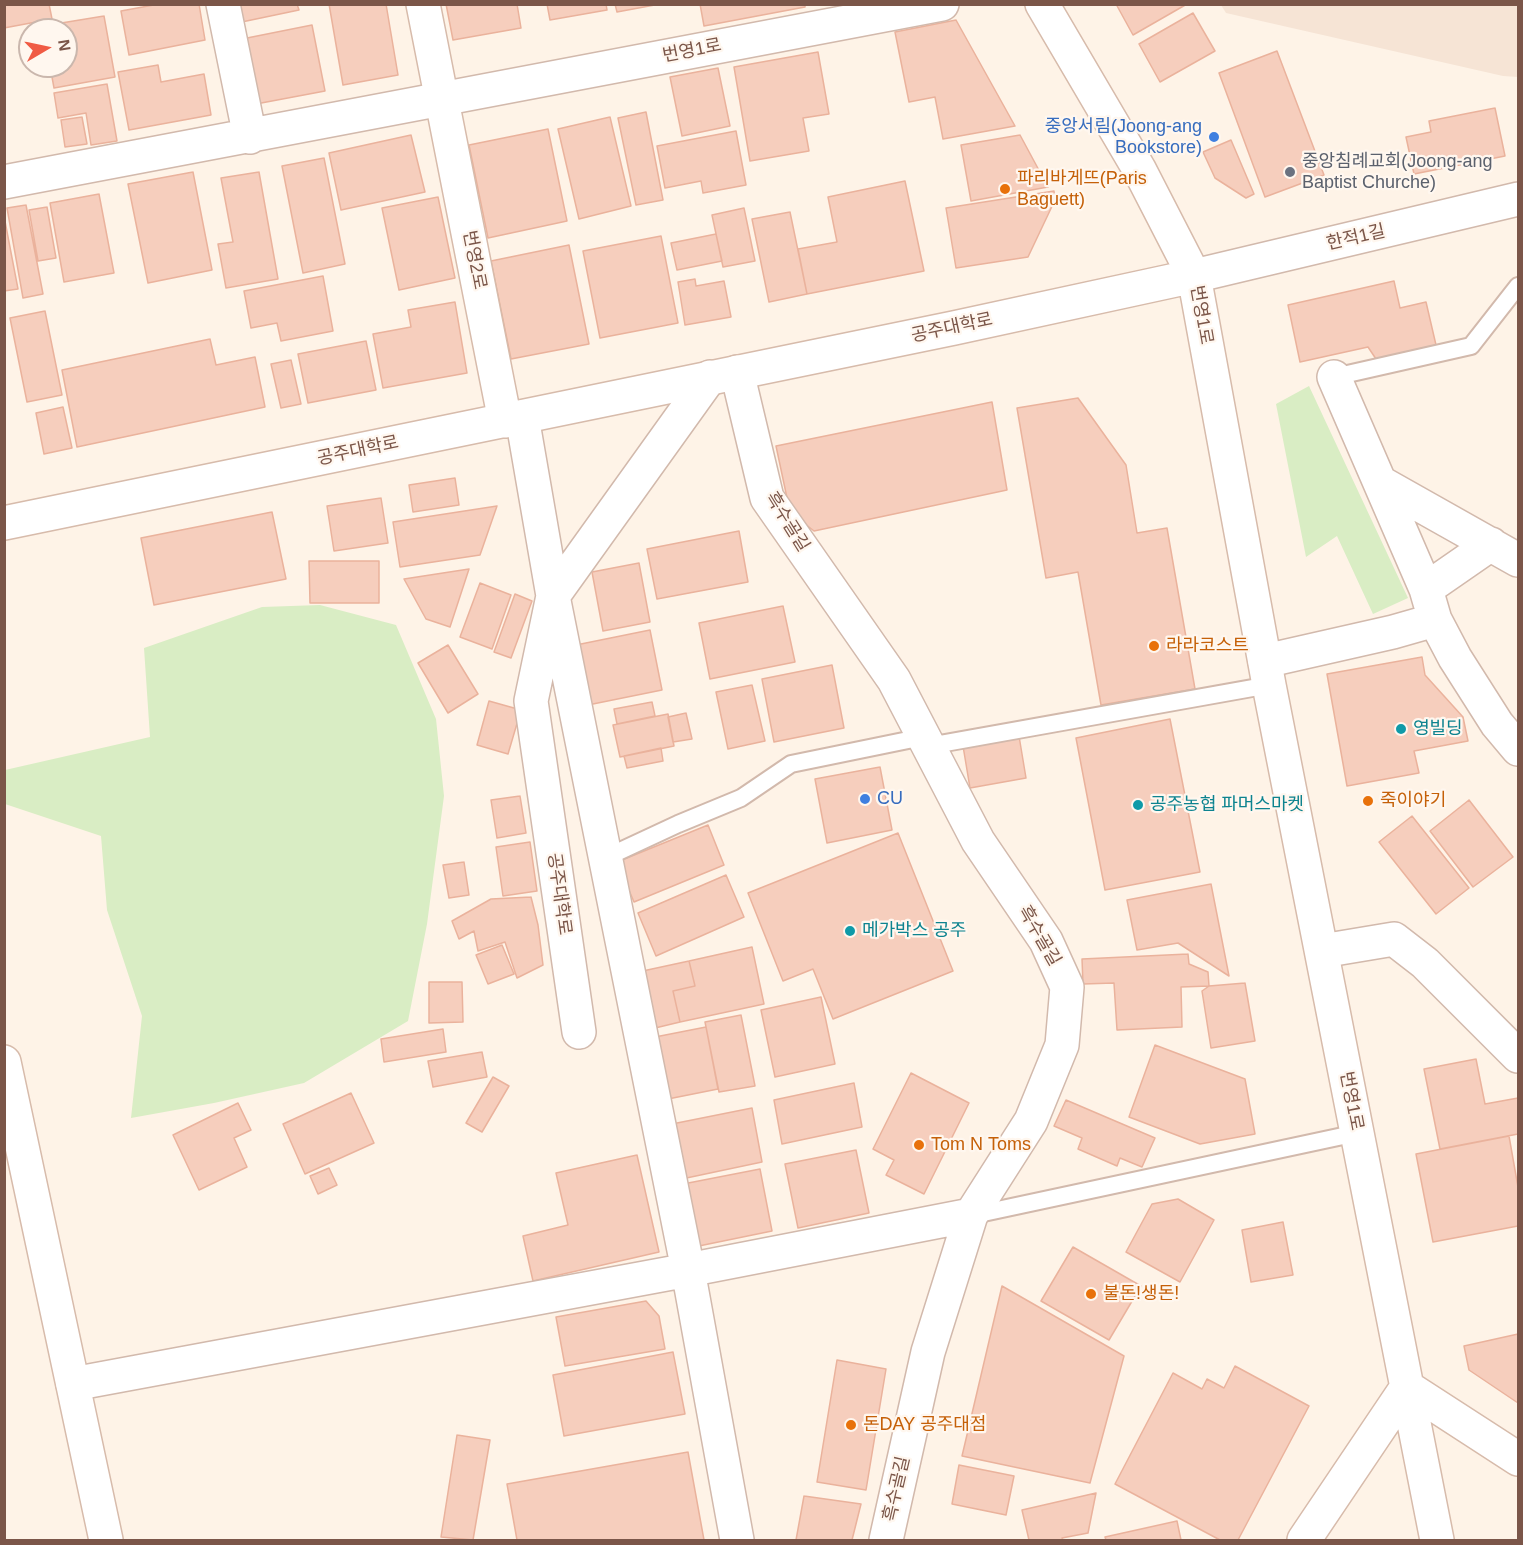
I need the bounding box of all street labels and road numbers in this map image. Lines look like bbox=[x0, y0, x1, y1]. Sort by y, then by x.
street label: 번영1로 bbox=[661, 35, 723, 67]
street label: 한적1길 bbox=[1324, 221, 1388, 255]
street label: 번영2로 bbox=[458, 229, 490, 291]
street label: 번영1로 bbox=[1185, 284, 1217, 346]
street label: 공주대학로 bbox=[909, 309, 995, 347]
street label: 공주대학로 bbox=[315, 432, 401, 470]
street label: 흑수골길 bbox=[760, 488, 814, 556]
street label: 공주대학로 bbox=[543, 851, 575, 937]
street label: 흑수골길 bbox=[1013, 902, 1065, 970]
street label: 번영1로 bbox=[1335, 1070, 1367, 1132]
street label: 흑수골길 bbox=[879, 1454, 915, 1524]

